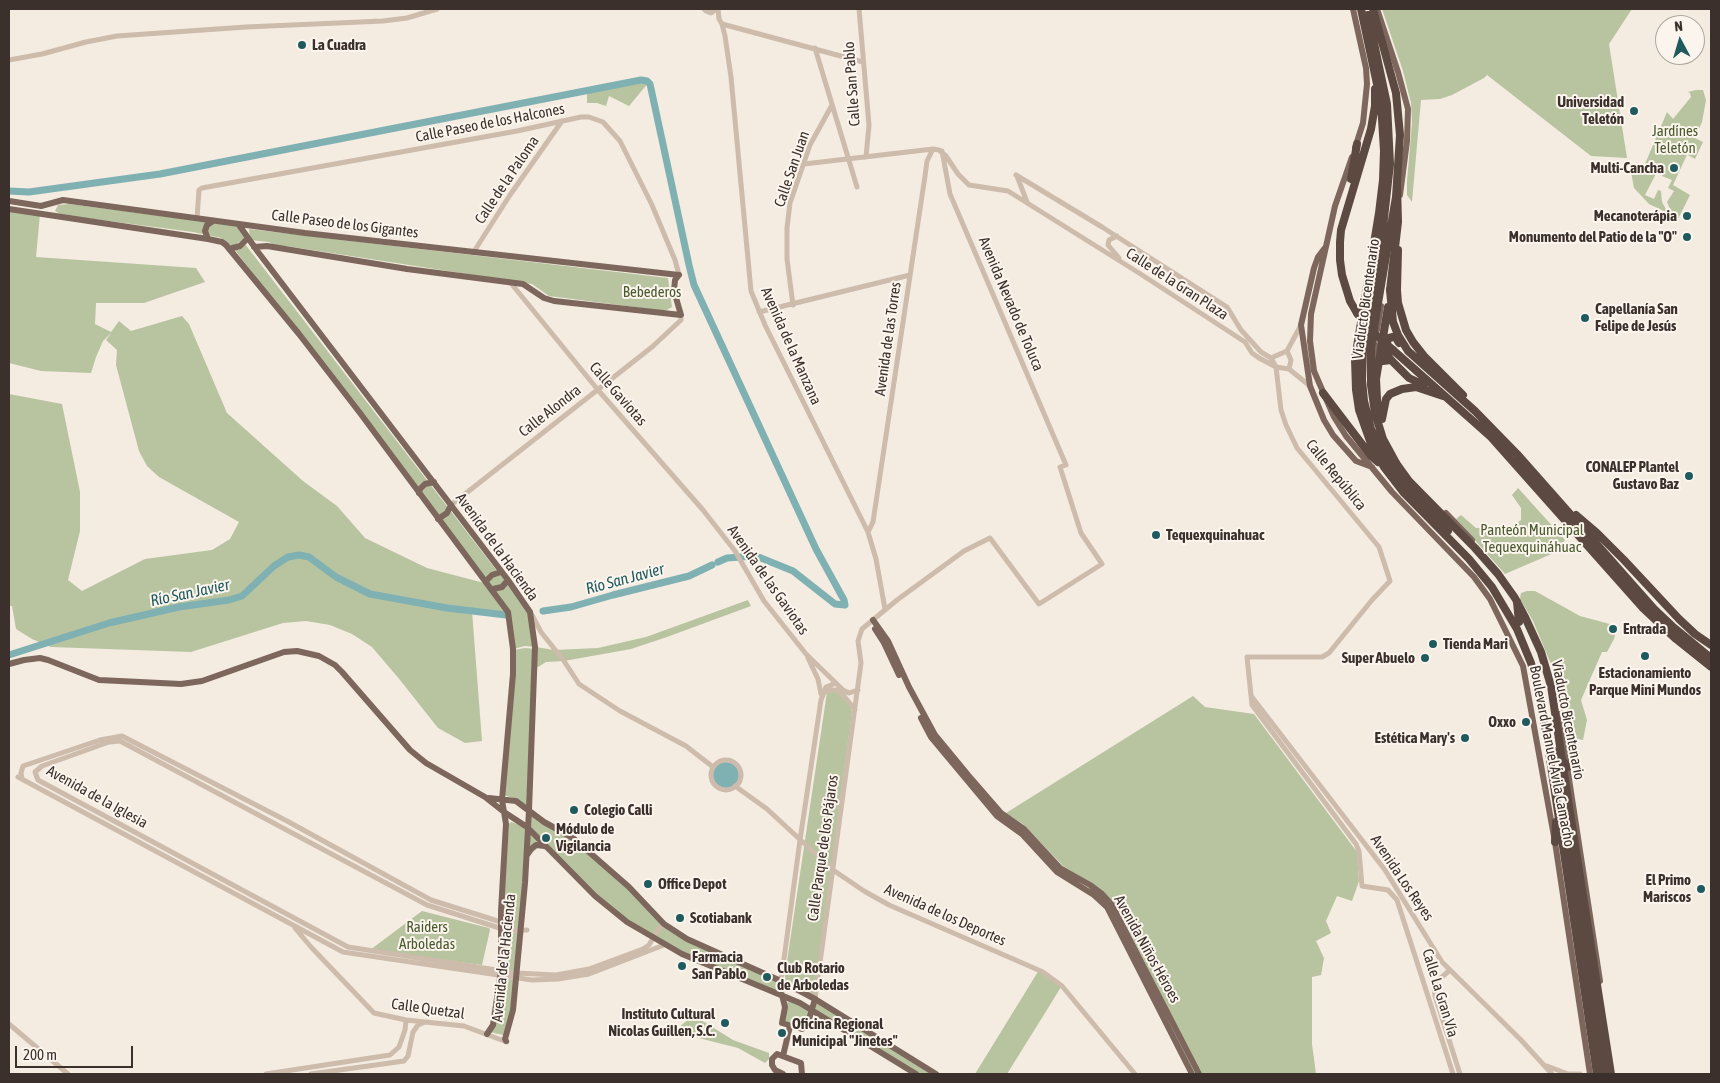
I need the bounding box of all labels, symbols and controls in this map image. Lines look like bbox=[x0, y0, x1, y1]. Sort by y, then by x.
north arrow bbox=[1655, 15, 1705, 65]
text: N bbox=[1674, 18, 1683, 34]
place label: La Cuadra bbox=[312, 36, 366, 54]
marker: La Cuadra bbox=[296, 39, 308, 51]
street label: Calle San Pablo bbox=[840, 41, 864, 127]
place label: Universidad Teletón bbox=[1557, 93, 1624, 128]
street label: Calle Paseo de los Halcones bbox=[414, 100, 566, 146]
marker: Universidad Teletón bbox=[1628, 105, 1640, 117]
park label: Jardínes Teletón bbox=[1652, 122, 1698, 157]
street label: Calle San Juan bbox=[771, 129, 813, 209]
street label: Calle de la Paloma bbox=[471, 133, 543, 227]
place label: Multi-Cancha bbox=[1590, 159, 1664, 177]
marker: Multi-Cancha bbox=[1668, 162, 1680, 174]
street label: Calle Paseo de los Gigantes bbox=[271, 206, 419, 242]
place label: Mecanoterápia bbox=[1594, 207, 1677, 225]
marker: Mecanoterápia bbox=[1681, 210, 1693, 222]
place label: Monumento del Patio de la "O" bbox=[1509, 228, 1677, 246]
marker: Monumento del Patio de la "O" bbox=[1681, 231, 1693, 243]
street label: Avenida Nevado de Toluca bbox=[975, 234, 1047, 374]
street label: Viaducto Bicentenario bbox=[1349, 238, 1383, 360]
street label: Calle de la Gran Plaza bbox=[1122, 244, 1232, 324]
street label: Avenida de las Torres bbox=[871, 281, 905, 397]
park label: Bebederos bbox=[623, 283, 681, 301]
street label: Avenida de la Manzana bbox=[757, 284, 825, 408]
place label: Capellanía San Felipe de Jesús bbox=[1595, 300, 1678, 335]
marker: Capellanía San Felipe de Jesús bbox=[1579, 312, 1591, 324]
street label: Calle Gaviotas bbox=[585, 358, 651, 430]
street label: Calle Alondra bbox=[515, 381, 585, 441]
street label: Calle República bbox=[1302, 436, 1370, 514]
place label: CONALEP Plantel Gustavo Baz bbox=[1585, 458, 1679, 493]
marker: CONALEP Plantel Gustavo Baz bbox=[1683, 470, 1695, 482]
street label: Avenida de la Hacienda bbox=[452, 490, 542, 604]
park label: Panteón Municipal Tequexquináhuac bbox=[1480, 521, 1584, 556]
street label: Avenida de las Gaviotas bbox=[723, 522, 813, 638]
place label: Tequexquinahuac bbox=[1166, 526, 1264, 544]
marker: Tequexquinahuac bbox=[1150, 529, 1162, 541]
water label: Río San Javier bbox=[584, 559, 666, 599]
water label: Río San Javier bbox=[149, 575, 231, 611]
place label: Entrada bbox=[1623, 620, 1666, 638]
marker: Entrada bbox=[1607, 623, 1619, 635]
place label: Tienda Mari bbox=[1443, 635, 1508, 653]
marker: Tienda Mari bbox=[1427, 638, 1439, 650]
place label: Super Abuelo bbox=[1342, 649, 1415, 667]
marker: Estacionamiento Parque Mini Mundos bbox=[1639, 650, 1651, 662]
marker: Super Abuelo bbox=[1419, 652, 1431, 664]
street label: Viaducto Bicentenario bbox=[1548, 659, 1588, 781]
street label: Boulevard Manuel Ávila Camacho bbox=[1526, 664, 1578, 848]
place label: Estacionamiento Parque Mini Mundos bbox=[1589, 664, 1701, 699]
place label: Oxxo bbox=[1488, 713, 1516, 731]
marker: Oxxo bbox=[1520, 716, 1532, 728]
place label: Estética Mary's bbox=[1375, 729, 1455, 747]
marker: Estética Mary's bbox=[1459, 732, 1471, 744]
street label: Avenida de la Iglesia bbox=[43, 762, 151, 832]
street label: Calle Parque de los Pájaros bbox=[804, 774, 842, 922]
place label: Colegio Calli bbox=[584, 801, 653, 819]
marker: Colegio Calli bbox=[568, 804, 580, 816]
place label: Módulo de Vigilancia bbox=[556, 820, 614, 855]
marker: Módulo de Vigilancia bbox=[540, 832, 552, 844]
street label: Avenida Los Reyes bbox=[1367, 832, 1437, 924]
place label: El Primo Mariscos bbox=[1643, 871, 1691, 906]
place label: Office Depot bbox=[658, 875, 726, 893]
marker: Office Depot bbox=[642, 878, 654, 890]
street label: Avenida de los Deportes bbox=[881, 880, 1009, 950]
marker: El Primo Mariscos bbox=[1695, 883, 1707, 895]
street label: Avenida Niños Héroes bbox=[1110, 892, 1184, 1006]
street label: Avenida de la Hacienda bbox=[488, 893, 520, 1023]
place label: Scotiabank bbox=[690, 909, 752, 927]
marker: Scotiabank bbox=[674, 912, 686, 924]
park label: Raiders Arboledas bbox=[399, 918, 455, 953]
street label: Calle La Gran Vía bbox=[1418, 947, 1462, 1039]
place label: Farmacia San Pablo bbox=[692, 948, 747, 983]
place label: Club Rotario de Arboledas bbox=[777, 959, 849, 994]
marker: Farmacia San Pablo bbox=[676, 960, 688, 972]
marker: Club Rotario de Arboledas bbox=[761, 971, 773, 983]
street label: Calle Quetzal bbox=[390, 995, 466, 1023]
place label: Instituto Cultural Nicolas Guillen, S.C. bbox=[608, 1005, 715, 1040]
place label: Oficina Regional Municipal "Jinetes" bbox=[792, 1015, 898, 1050]
marker: Instituto Cultural Nicolas Guillen, S.C. bbox=[719, 1017, 731, 1029]
marker: Oficina Regional Municipal "Jinetes" bbox=[776, 1027, 788, 1039]
scale bar bbox=[18, 1036, 135, 1068]
text: 200 m bbox=[23, 1046, 57, 1063]

